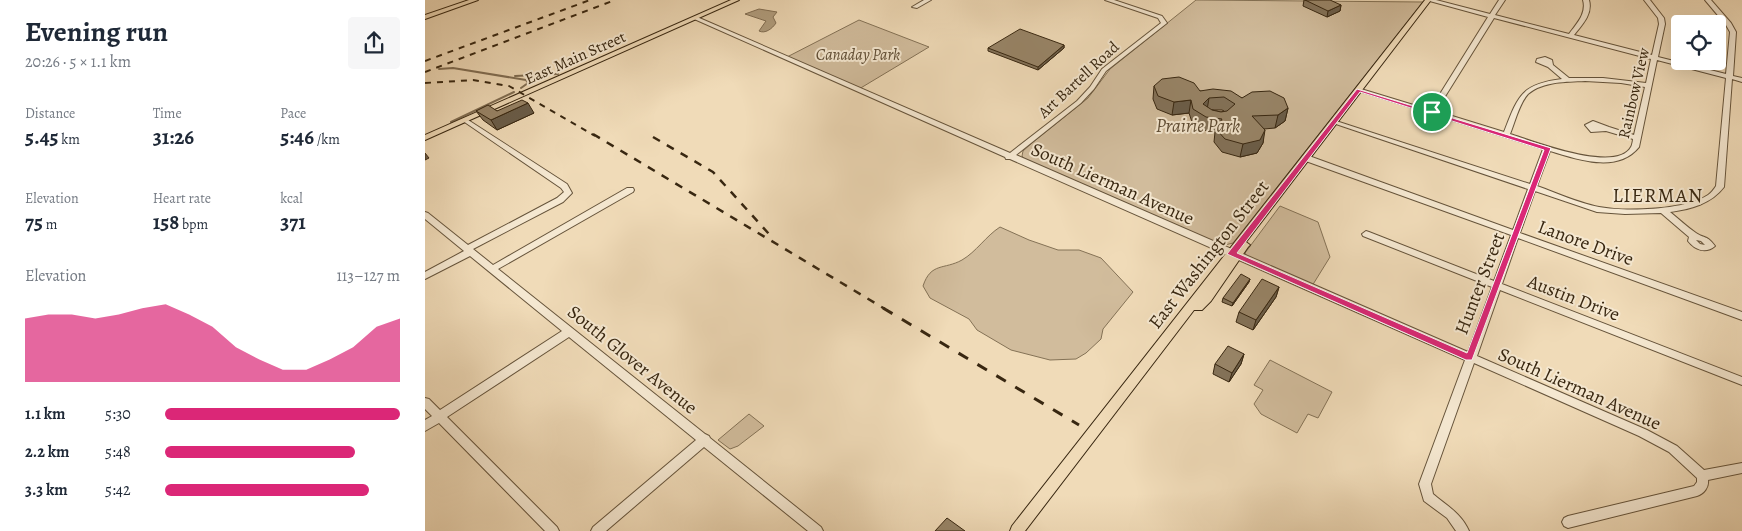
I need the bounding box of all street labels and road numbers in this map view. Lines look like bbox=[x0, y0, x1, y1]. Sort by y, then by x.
street label: East Main Street bbox=[522, 26, 629, 90]
street label: Art Bartell Road bbox=[1033, 36, 1124, 124]
street label: Rainbow View bbox=[1613, 45, 1655, 141]
street label: South Lierman Avenue bbox=[1027, 136, 1198, 232]
street label: East Washington Street bbox=[1142, 175, 1275, 334]
street label: Lanore Drive bbox=[1534, 214, 1637, 272]
street label: Hunter Street bbox=[1449, 228, 1511, 338]
street label: Austin Drive bbox=[1523, 268, 1624, 327]
street label: South Glover Avenue bbox=[562, 299, 703, 420]
street label: South Lierman Avenue bbox=[1494, 341, 1665, 437]

